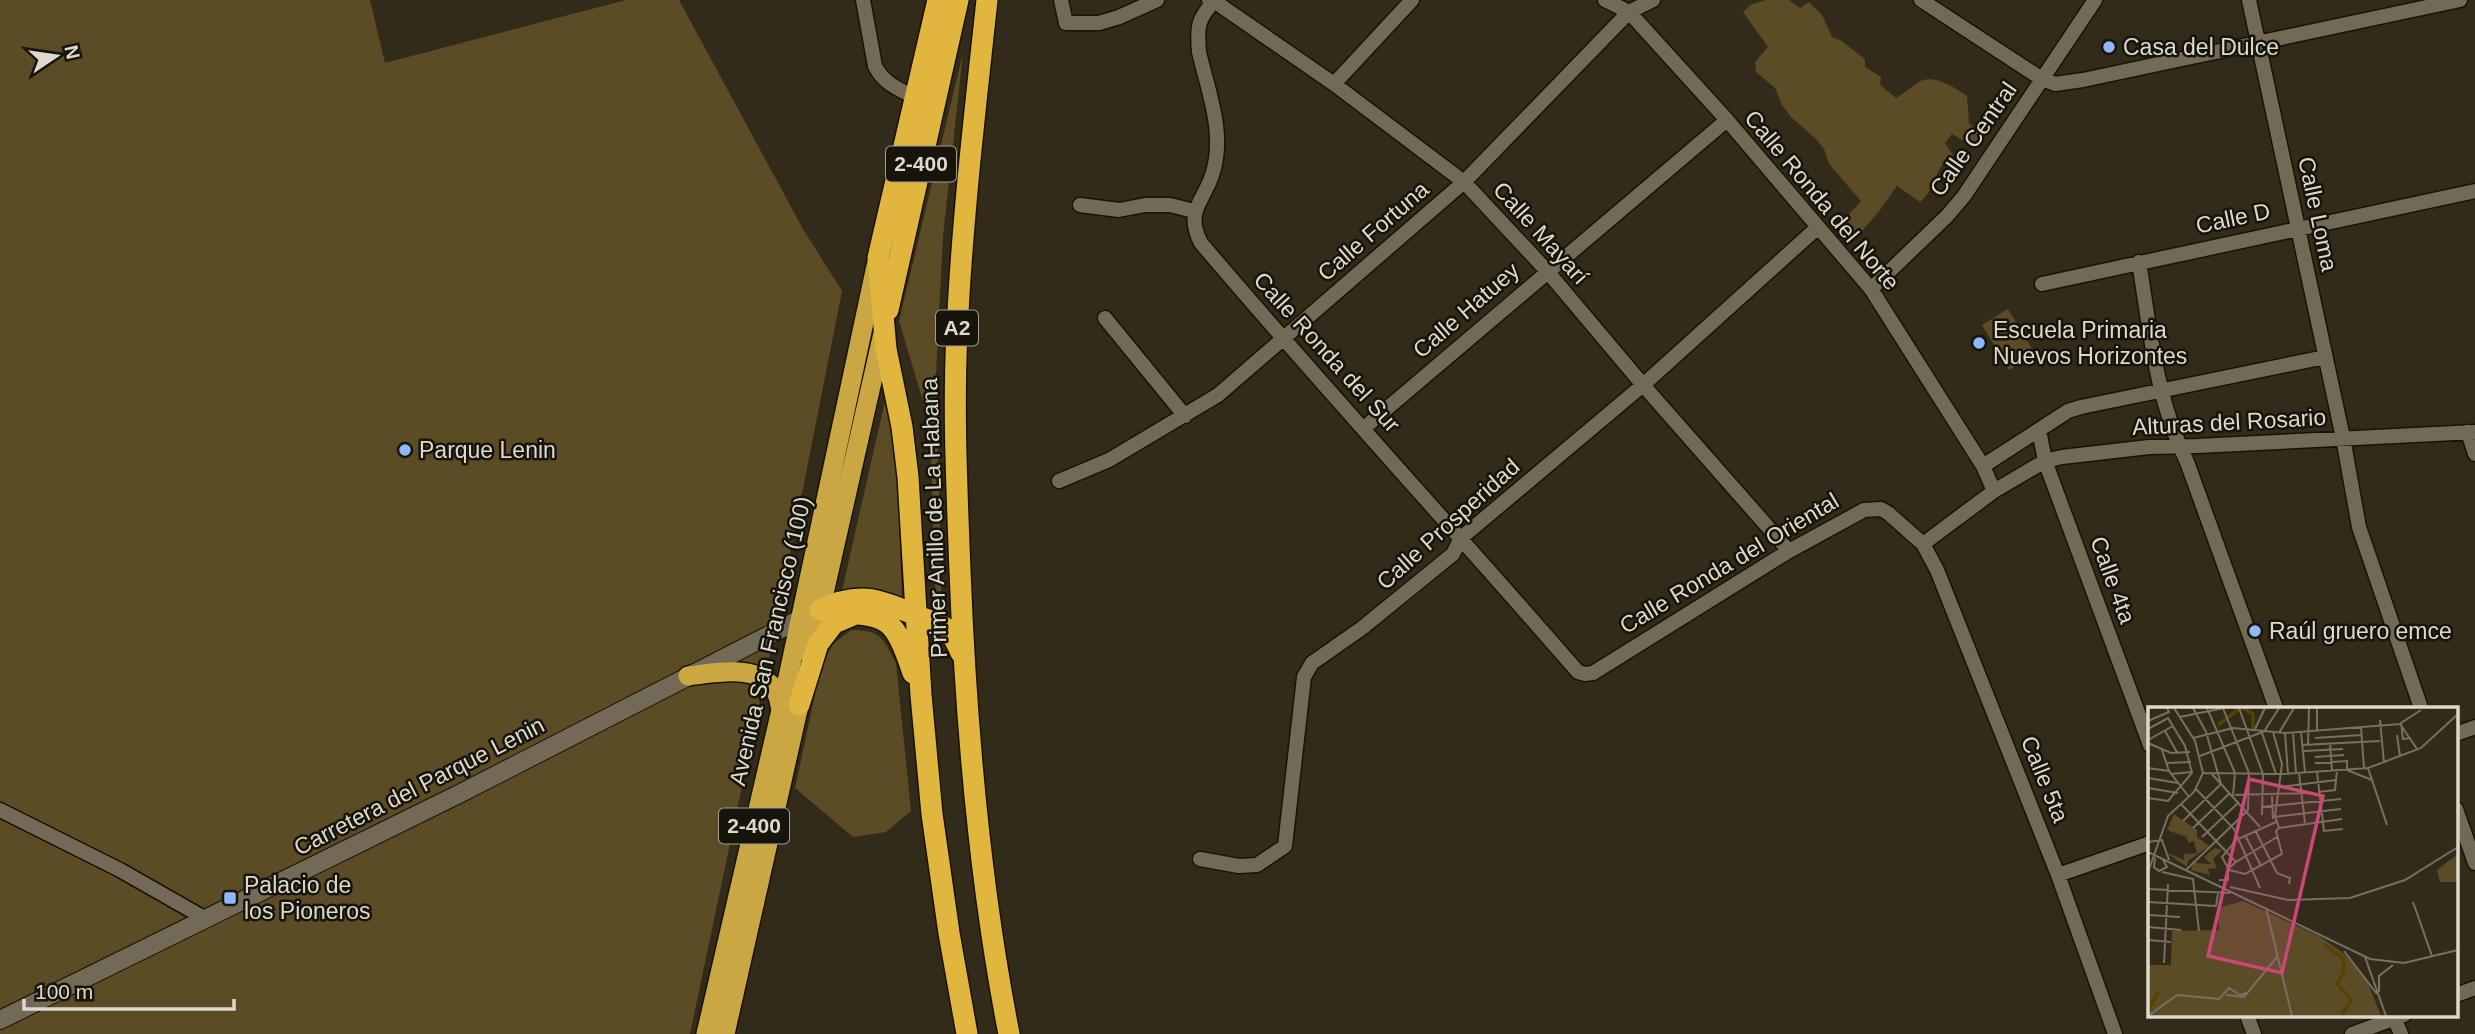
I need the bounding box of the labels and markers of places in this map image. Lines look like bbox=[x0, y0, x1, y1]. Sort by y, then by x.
place label: Casa del Dulce bbox=[2123, 34, 2279, 60]
marker: Casa del Dulce bbox=[2101, 39, 2117, 55]
place label: Escuela Primaria Nuevos Horizontes bbox=[1993, 317, 2187, 369]
marker: Escuela Primaria Nuevos Horizontes bbox=[1971, 335, 1987, 351]
place label: Parque Lenin bbox=[419, 437, 556, 463]
marker: Parque Lenin bbox=[397, 442, 413, 458]
place label: Raúl gruero emce bbox=[2269, 618, 2452, 644]
marker: Raúl gruero emce bbox=[2247, 623, 2263, 639]
place label: Palacio de los Pioneros bbox=[244, 872, 371, 924]
marker: Palacio de los Pioneros bbox=[222, 890, 238, 906]

